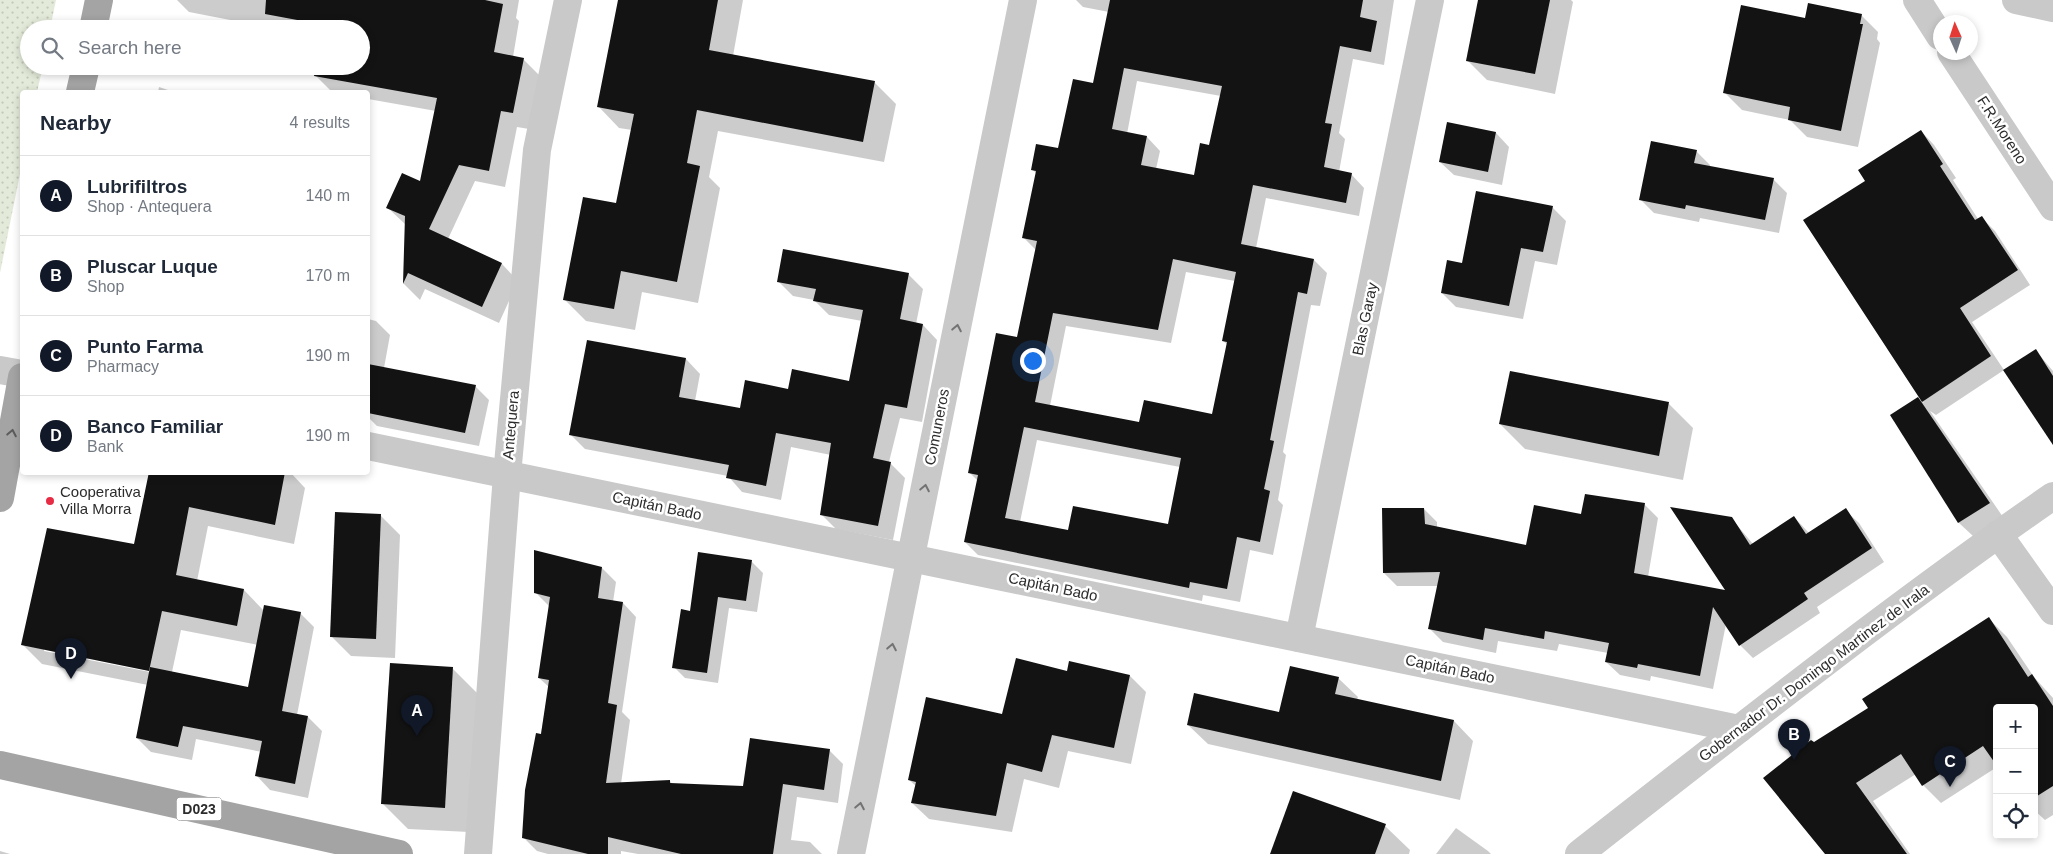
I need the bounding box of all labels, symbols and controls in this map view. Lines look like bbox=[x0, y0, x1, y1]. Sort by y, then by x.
north arrow bbox=[1933, 15, 1978, 60]
search box bbox=[20, 20, 370, 75]
icon: search bbox=[38, 34, 66, 62]
text: Search here bbox=[78, 37, 182, 58]
street label: F.R.Moreno bbox=[1974, 93, 2031, 167]
text: Nearby bbox=[40, 111, 111, 134]
text: 4 results bbox=[290, 114, 350, 131]
text: Lubrifiltros bbox=[87, 176, 187, 197]
text: A bbox=[50, 187, 62, 204]
text: 140 m bbox=[306, 187, 350, 204]
text: Shop · Antequera bbox=[87, 198, 212, 215]
text: Pluscar Luque bbox=[87, 256, 218, 277]
text: B bbox=[50, 267, 62, 284]
text: 170 m bbox=[306, 267, 350, 284]
text: Shop bbox=[87, 278, 124, 295]
street label: Blas Garay bbox=[1348, 280, 1381, 357]
one-way arrow bbox=[951, 324, 961, 333]
text: Punto Farma bbox=[87, 336, 203, 357]
text: C bbox=[50, 347, 62, 364]
text: 190 m bbox=[306, 347, 350, 364]
your location bbox=[1020, 348, 1046, 374]
text: Pharmacy bbox=[87, 358, 159, 375]
street label: Comuneros bbox=[921, 387, 952, 467]
street label: Antequera bbox=[499, 389, 522, 460]
text: Banco Familiar bbox=[87, 416, 223, 437]
text: D bbox=[50, 427, 62, 444]
text: 190 m bbox=[306, 427, 350, 444]
one-way arrow bbox=[7, 428, 17, 437]
text: Bank bbox=[87, 438, 123, 455]
place label: Cooperativa Villa Morra bbox=[60, 483, 142, 517]
one-way arrow bbox=[919, 483, 929, 492]
street label: Capitán Bado bbox=[611, 488, 703, 523]
marker: Cooperativa Villa Morra bbox=[44, 495, 56, 507]
street label: Capitán Bado bbox=[1007, 569, 1099, 604]
street label: Gobernador Dr. Domingo Martinez de Irala bbox=[1695, 580, 1933, 765]
pin: D bbox=[55, 638, 87, 679]
one-way arrow bbox=[887, 643, 897, 651]
street label: Capitán Bado bbox=[1404, 651, 1496, 686]
pin: A bbox=[401, 695, 433, 736]
map controls bbox=[1993, 704, 2038, 839]
button: + bbox=[1993, 704, 2038, 749]
pin: B bbox=[1778, 719, 1810, 760]
pin: C bbox=[1934, 746, 1966, 787]
button: − bbox=[1993, 749, 2038, 794]
button: locate bbox=[1993, 794, 2038, 839]
road number: D023 bbox=[176, 798, 222, 821]
one-way arrow bbox=[855, 802, 865, 811]

